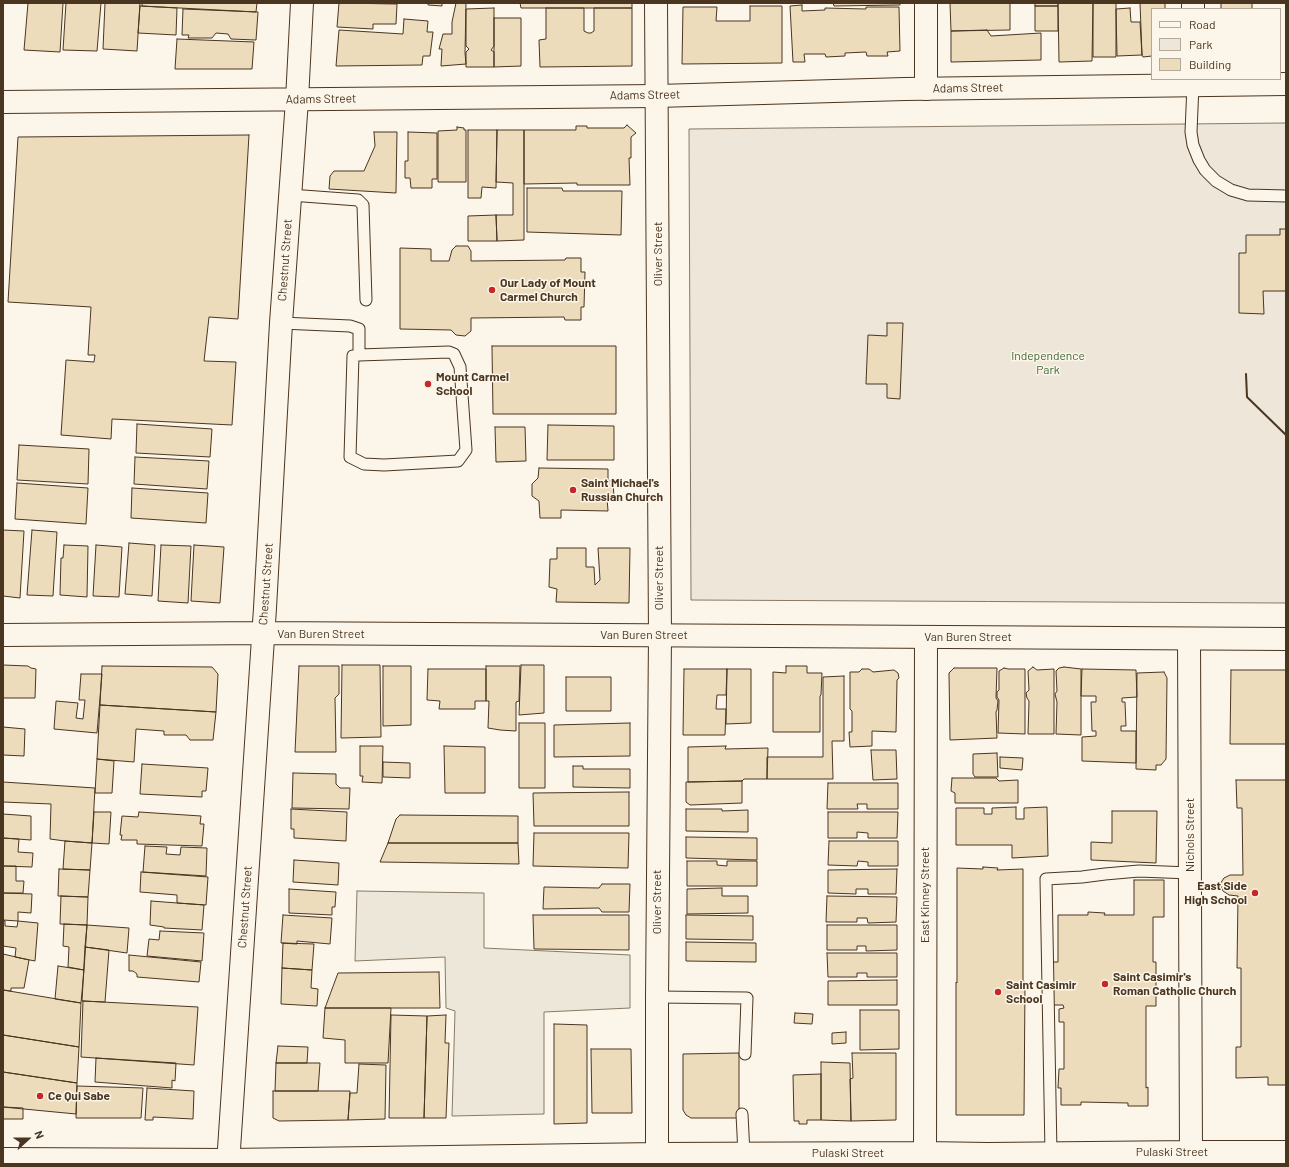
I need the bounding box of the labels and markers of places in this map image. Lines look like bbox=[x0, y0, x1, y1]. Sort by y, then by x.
place label: Our Lady of Mount Carmel Church bbox=[500, 276, 596, 304]
marker: Our Lady of Mount Carmel Church bbox=[487, 285, 497, 295]
place label: Mount Carmel School bbox=[436, 370, 509, 398]
marker: Mount Carmel School bbox=[423, 379, 433, 389]
place label: Saint Michael's Russian Church bbox=[581, 476, 663, 504]
marker: Saint Michael's Russian Church bbox=[568, 485, 578, 495]
place label: East Side High School bbox=[1184, 879, 1247, 907]
marker: East Side High School bbox=[1250, 888, 1260, 898]
place label: Saint Casimir's Roman Catholic Church bbox=[1113, 970, 1236, 998]
place label: Saint Casimir School bbox=[1006, 978, 1076, 1006]
marker: Saint Casimir's Roman Catholic Church bbox=[1100, 979, 1110, 989]
marker: Saint Casimir School bbox=[993, 987, 1003, 997]
place label: Ce Qui Sabe bbox=[48, 1089, 110, 1103]
marker: Ce Qui Sabe bbox=[35, 1091, 45, 1101]

